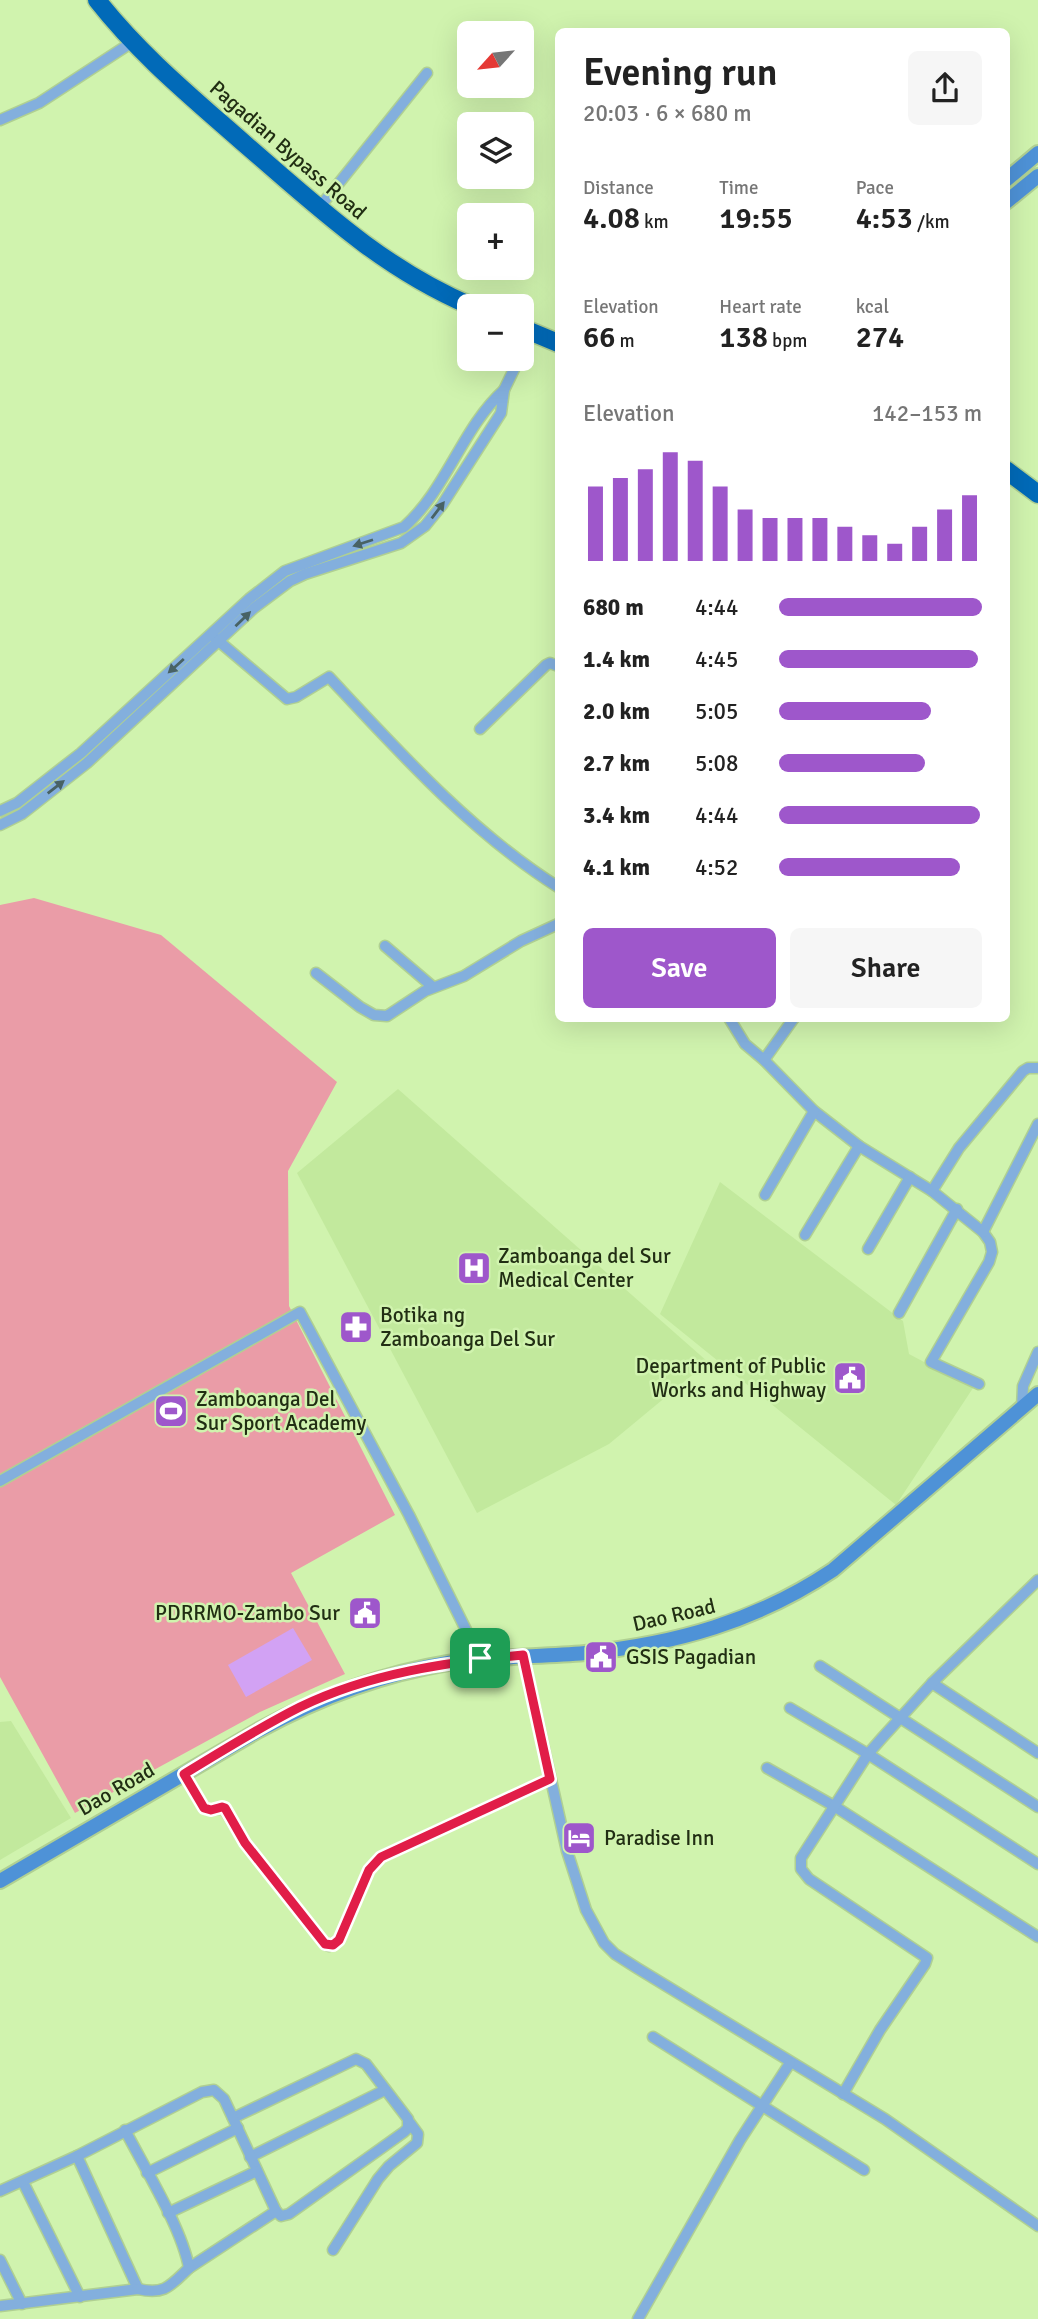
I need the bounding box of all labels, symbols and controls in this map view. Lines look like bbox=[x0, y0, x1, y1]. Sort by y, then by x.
north arrow bbox=[457, 21, 534, 98]
map controls bbox=[457, 21, 534, 371]
text: Evening run bbox=[583, 49, 777, 96]
button: share bbox=[908, 51, 982, 125]
street label: Pagadian Bypass Road bbox=[204, 75, 372, 225]
text: 20:03 · 6 × 680 m bbox=[583, 99, 752, 128]
button: layers bbox=[457, 112, 534, 189]
text: Distance bbox=[583, 176, 654, 200]
text: Time bbox=[719, 176, 758, 200]
text: Pace bbox=[856, 176, 894, 200]
text: 4.08 bbox=[583, 200, 640, 237]
text: 19:55 bbox=[719, 200, 793, 237]
text: 4:53 bbox=[856, 200, 913, 237]
button: + bbox=[457, 203, 534, 280]
text: km bbox=[640, 210, 669, 234]
text: /km bbox=[913, 210, 950, 234]
button: − bbox=[457, 294, 534, 371]
text: Elevation bbox=[583, 295, 659, 319]
text: Heart rate bbox=[719, 295, 802, 319]
text: kcal bbox=[856, 295, 889, 319]
text: 66 bbox=[583, 319, 615, 356]
text: 138 bbox=[719, 319, 768, 356]
text: 274 bbox=[856, 319, 904, 356]
text: m bbox=[615, 329, 635, 353]
text: bpm bbox=[768, 329, 807, 353]
text: Elevation bbox=[583, 399, 675, 428]
text: 142–153 m bbox=[872, 399, 982, 428]
one-way arrow bbox=[430, 501, 444, 519]
one-way arrow bbox=[352, 538, 373, 549]
text: 680 m bbox=[583, 593, 644, 622]
text: 4:44 bbox=[695, 593, 738, 622]
one-way arrow bbox=[234, 611, 251, 627]
text: 1.4 km bbox=[583, 645, 650, 674]
text: 4:45 bbox=[695, 645, 738, 674]
one-way arrow bbox=[168, 657, 185, 673]
text: 2.0 km bbox=[583, 697, 650, 726]
text: 5:05 bbox=[695, 697, 738, 726]
text: 2.7 km bbox=[583, 749, 650, 778]
text: 5:08 bbox=[695, 749, 738, 778]
one-way arrow bbox=[47, 780, 65, 795]
text: 3.4 km bbox=[583, 801, 650, 830]
text: 4:44 bbox=[695, 801, 738, 830]
text: 4.1 km bbox=[583, 853, 650, 882]
text: 4:52 bbox=[695, 853, 738, 882]
button: Save bbox=[583, 928, 776, 1008]
button: Share bbox=[790, 928, 982, 1008]
place label: Zamboanga del Sur Medical Center bbox=[498, 1243, 671, 1293]
hospital icon: Zamboanga del Sur Medical Center bbox=[455, 1249, 493, 1287]
place label: Botika ng Zamboanga Del Sur bbox=[380, 1302, 555, 1352]
pharmacy icon: Botika ng Zamboanga Del Sur bbox=[337, 1308, 375, 1346]
place label: Department of Public Works and Highway bbox=[636, 1353, 826, 1403]
public building icon: Department of Public Works and Highway bbox=[831, 1359, 869, 1397]
place label: Zamboanga Del Sur Sport Academy bbox=[196, 1386, 367, 1436]
sports icon: Zamboanga Del Sur Sport Academy bbox=[152, 1392, 190, 1430]
street label: Dao Road bbox=[630, 1593, 718, 1637]
public building icon: PDRRMO-Zambo Sur bbox=[346, 1594, 384, 1632]
place label: PDRRMO-Zambo Sur bbox=[155, 1600, 340, 1626]
pin bbox=[450, 1628, 510, 1688]
public building icon: GSIS Pagadian bbox=[582, 1638, 620, 1676]
icon: arrive bbox=[461, 1639, 499, 1677]
place label: GSIS Pagadian bbox=[626, 1644, 756, 1670]
street label: Dao Road bbox=[73, 1757, 159, 1821]
hotel icon: Paradise Inn bbox=[560, 1819, 598, 1857]
place label: Paradise Inn bbox=[604, 1825, 714, 1851]

